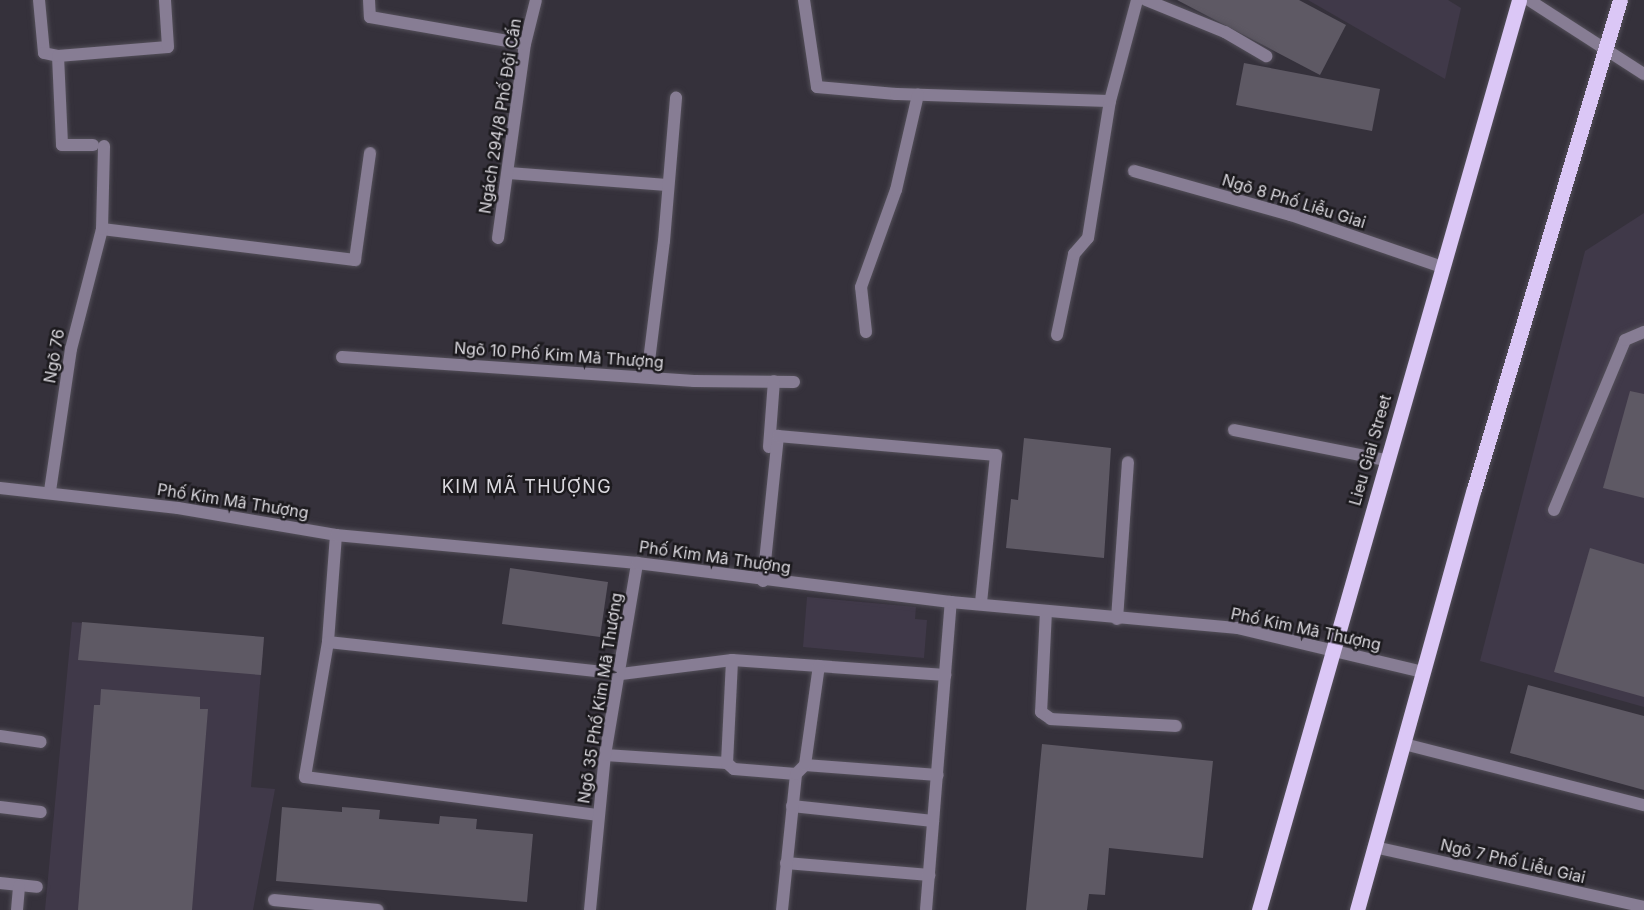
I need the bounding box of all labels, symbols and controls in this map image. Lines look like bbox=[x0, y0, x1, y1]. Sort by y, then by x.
street label: Ngách 294/8 Phố Đội Cấn bbox=[475, 17, 525, 215]
street label: Ngõ 8 Phố Liễu Giai bbox=[1220, 170, 1368, 232]
street label: Ngõ 76 bbox=[40, 327, 68, 385]
street label: Ngõ 10 Phố Kim Mã Thượng bbox=[454, 338, 664, 372]
street label: Lieu Giai Street bbox=[1345, 392, 1395, 508]
district label: KIM MÃ THƯỢNG bbox=[442, 476, 612, 498]
street label: Phố Kim Mã Thượng bbox=[156, 480, 310, 522]
street label: Phố Kim Mã Thượng bbox=[638, 537, 792, 577]
street label: Ngõ 35 Phố Kim Mã Thượng bbox=[574, 591, 626, 805]
street label: Phố Kim Mã Thượng bbox=[1229, 604, 1383, 654]
street label: Ngõ 7 Phố Liễu Giai bbox=[1439, 835, 1587, 887]

